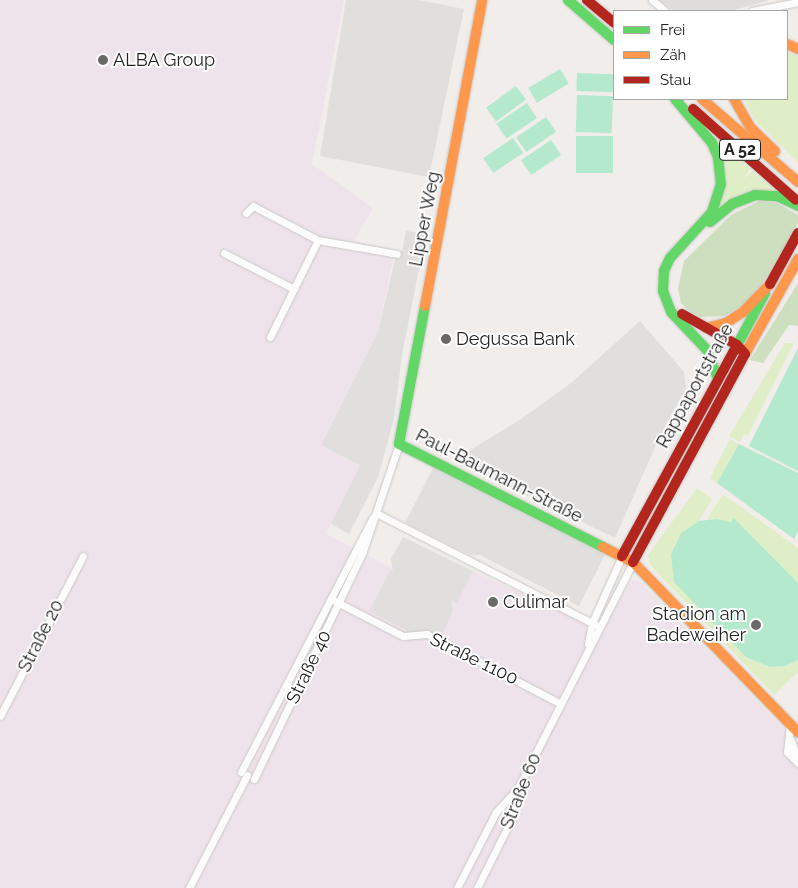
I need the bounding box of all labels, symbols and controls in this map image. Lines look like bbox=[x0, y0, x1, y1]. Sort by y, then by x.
legend bbox=[613, 10, 788, 100]
text: Frei bbox=[660, 21, 685, 39]
text: Zäh bbox=[660, 46, 686, 64]
place label: ALBA Group bbox=[113, 49, 216, 71]
marker: ALBA Group bbox=[97, 54, 109, 66]
text: Stau bbox=[660, 71, 691, 89]
road number: A 52 bbox=[719, 136, 761, 164]
street label: Lipper Weg bbox=[405, 169, 445, 269]
street label: Rappaportstraße bbox=[652, 320, 738, 452]
place label: Degussa Bank bbox=[456, 328, 575, 350]
marker: Degussa Bank bbox=[440, 333, 452, 345]
street label: Paul-Baumann-Straße bbox=[412, 424, 586, 528]
place label: Culimar bbox=[503, 591, 568, 613]
street label: Straße 20 bbox=[14, 596, 68, 676]
marker: Culimar bbox=[487, 596, 499, 608]
place label: Stadion am Badeweiher bbox=[647, 604, 746, 646]
marker: Stadion am Badeweiher bbox=[750, 619, 762, 631]
street label: Straße 40 bbox=[282, 627, 336, 707]
street label: Straße 1100 bbox=[426, 628, 522, 690]
street label: Straße 60 bbox=[496, 750, 546, 832]

